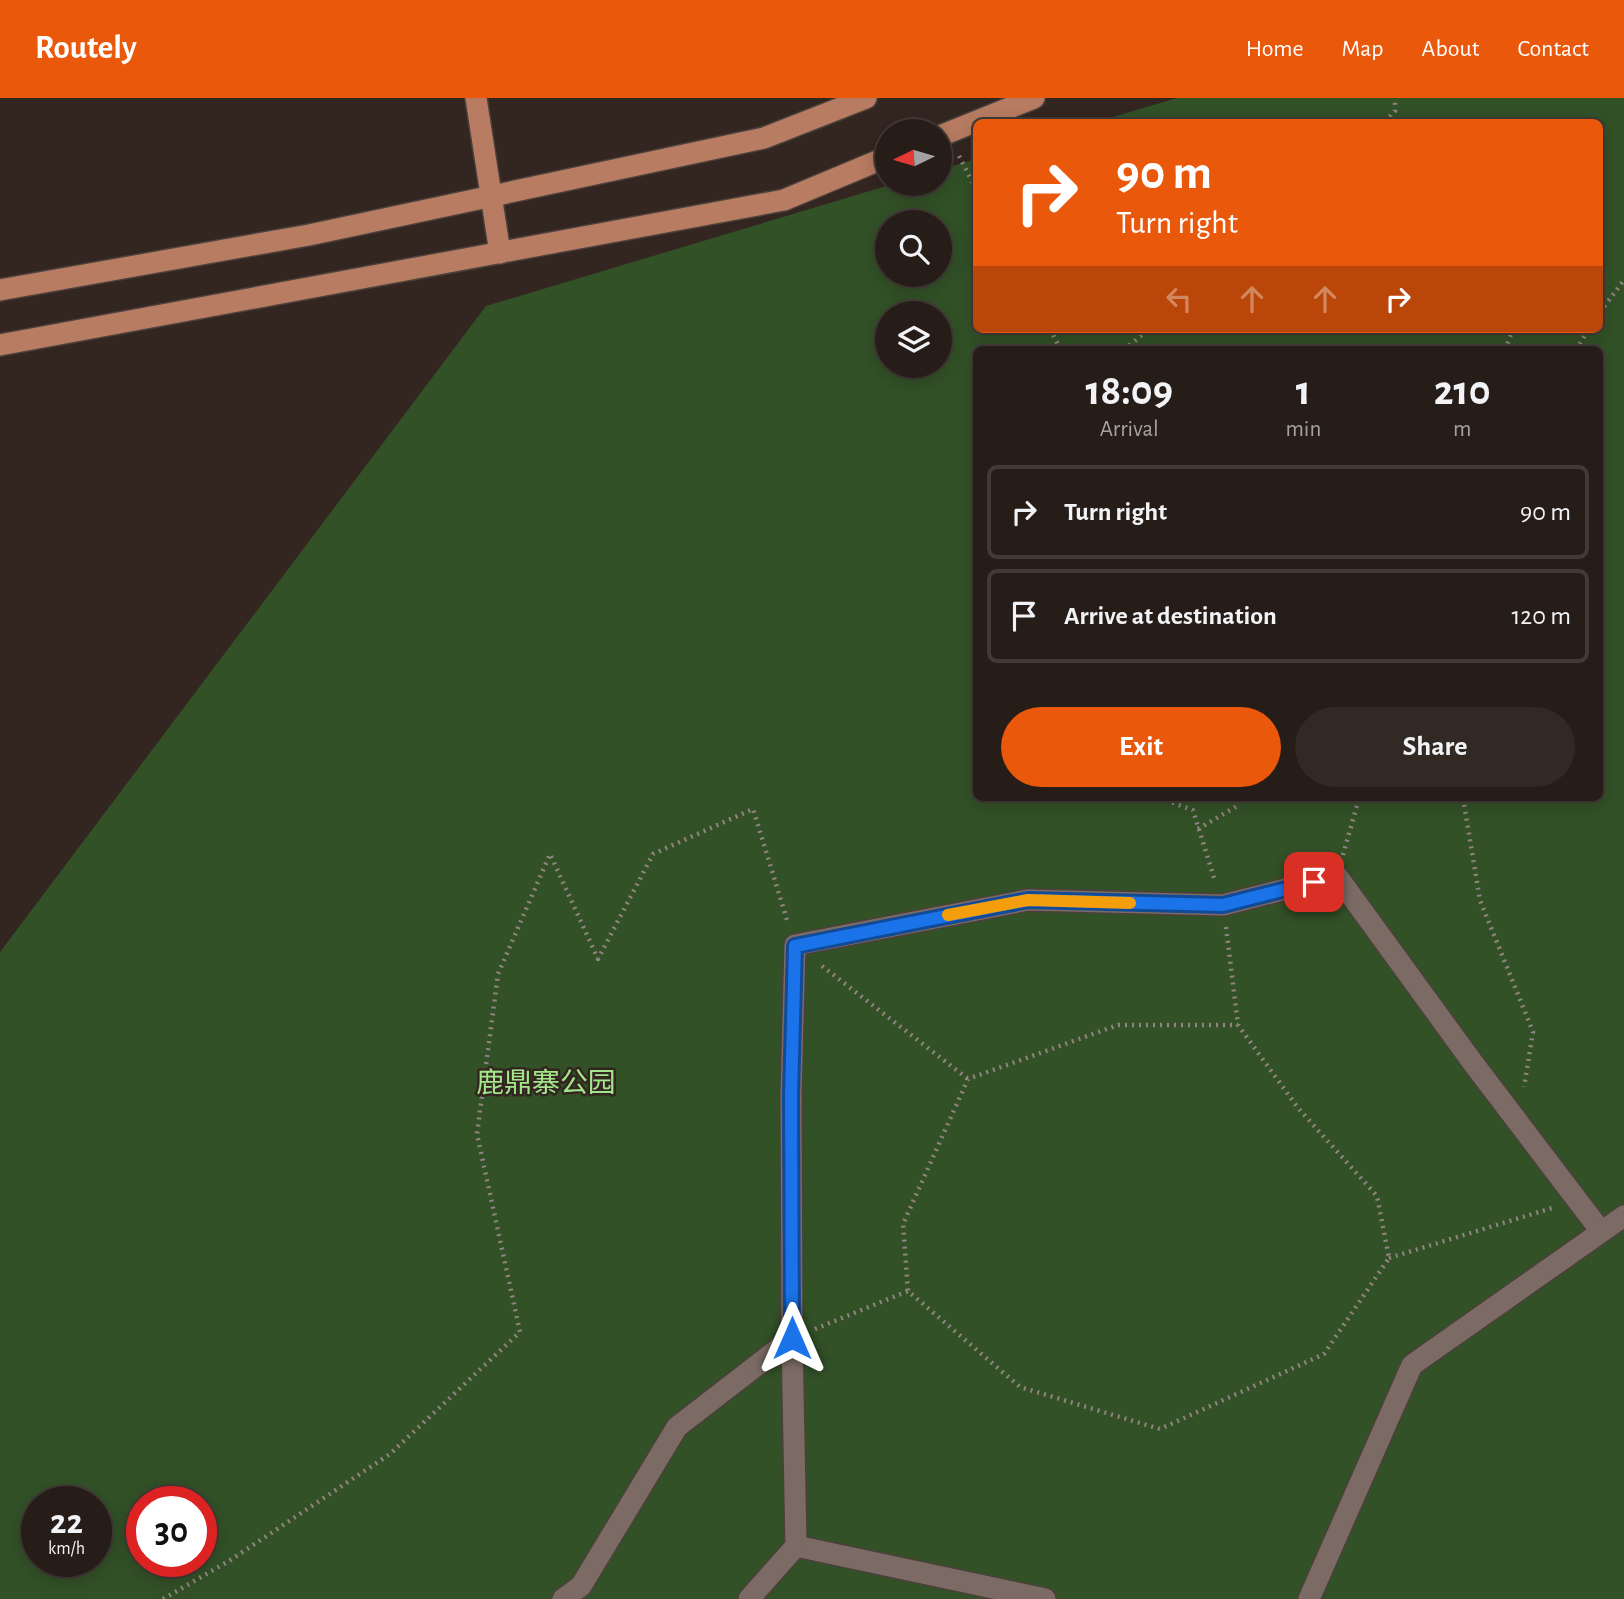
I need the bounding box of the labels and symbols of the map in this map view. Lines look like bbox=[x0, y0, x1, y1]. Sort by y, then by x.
north arrow bbox=[875, 119, 952, 196]
pin bbox=[1284, 852, 1344, 912]
park label: 鹿鼎寨公园 bbox=[476, 1068, 616, 1098]
position arrow bbox=[755, 1301, 829, 1375]
speed limit sign: 30 bbox=[126, 1486, 217, 1577]

